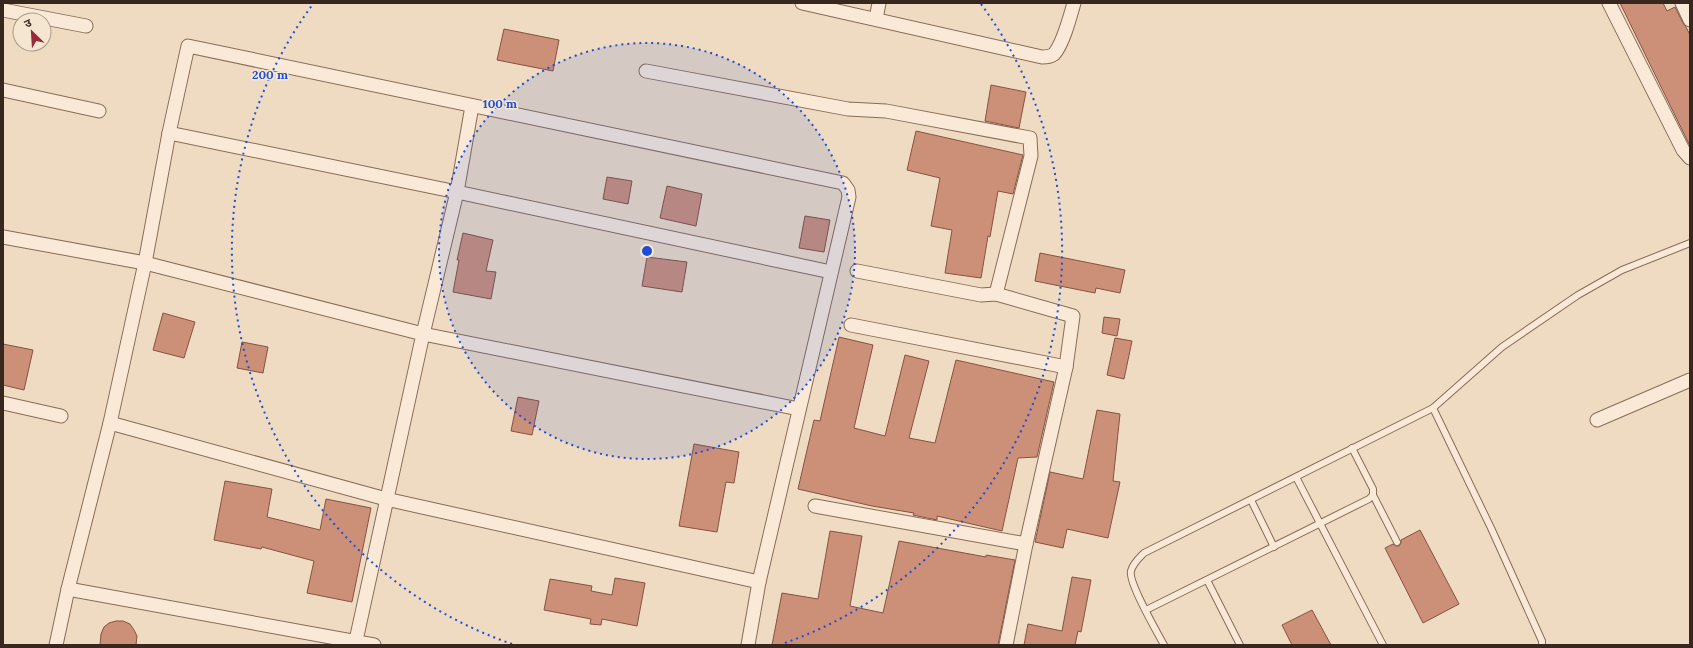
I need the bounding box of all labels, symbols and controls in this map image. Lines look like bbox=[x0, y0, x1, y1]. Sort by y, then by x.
north arrow bbox=[12, 12, 52, 52]
text: उ bbox=[22, 15, 34, 31]
text: 200 m bbox=[252, 67, 288, 82]
text: 100 m bbox=[483, 96, 517, 111]
centre of rings bbox=[640, 244, 654, 258]

